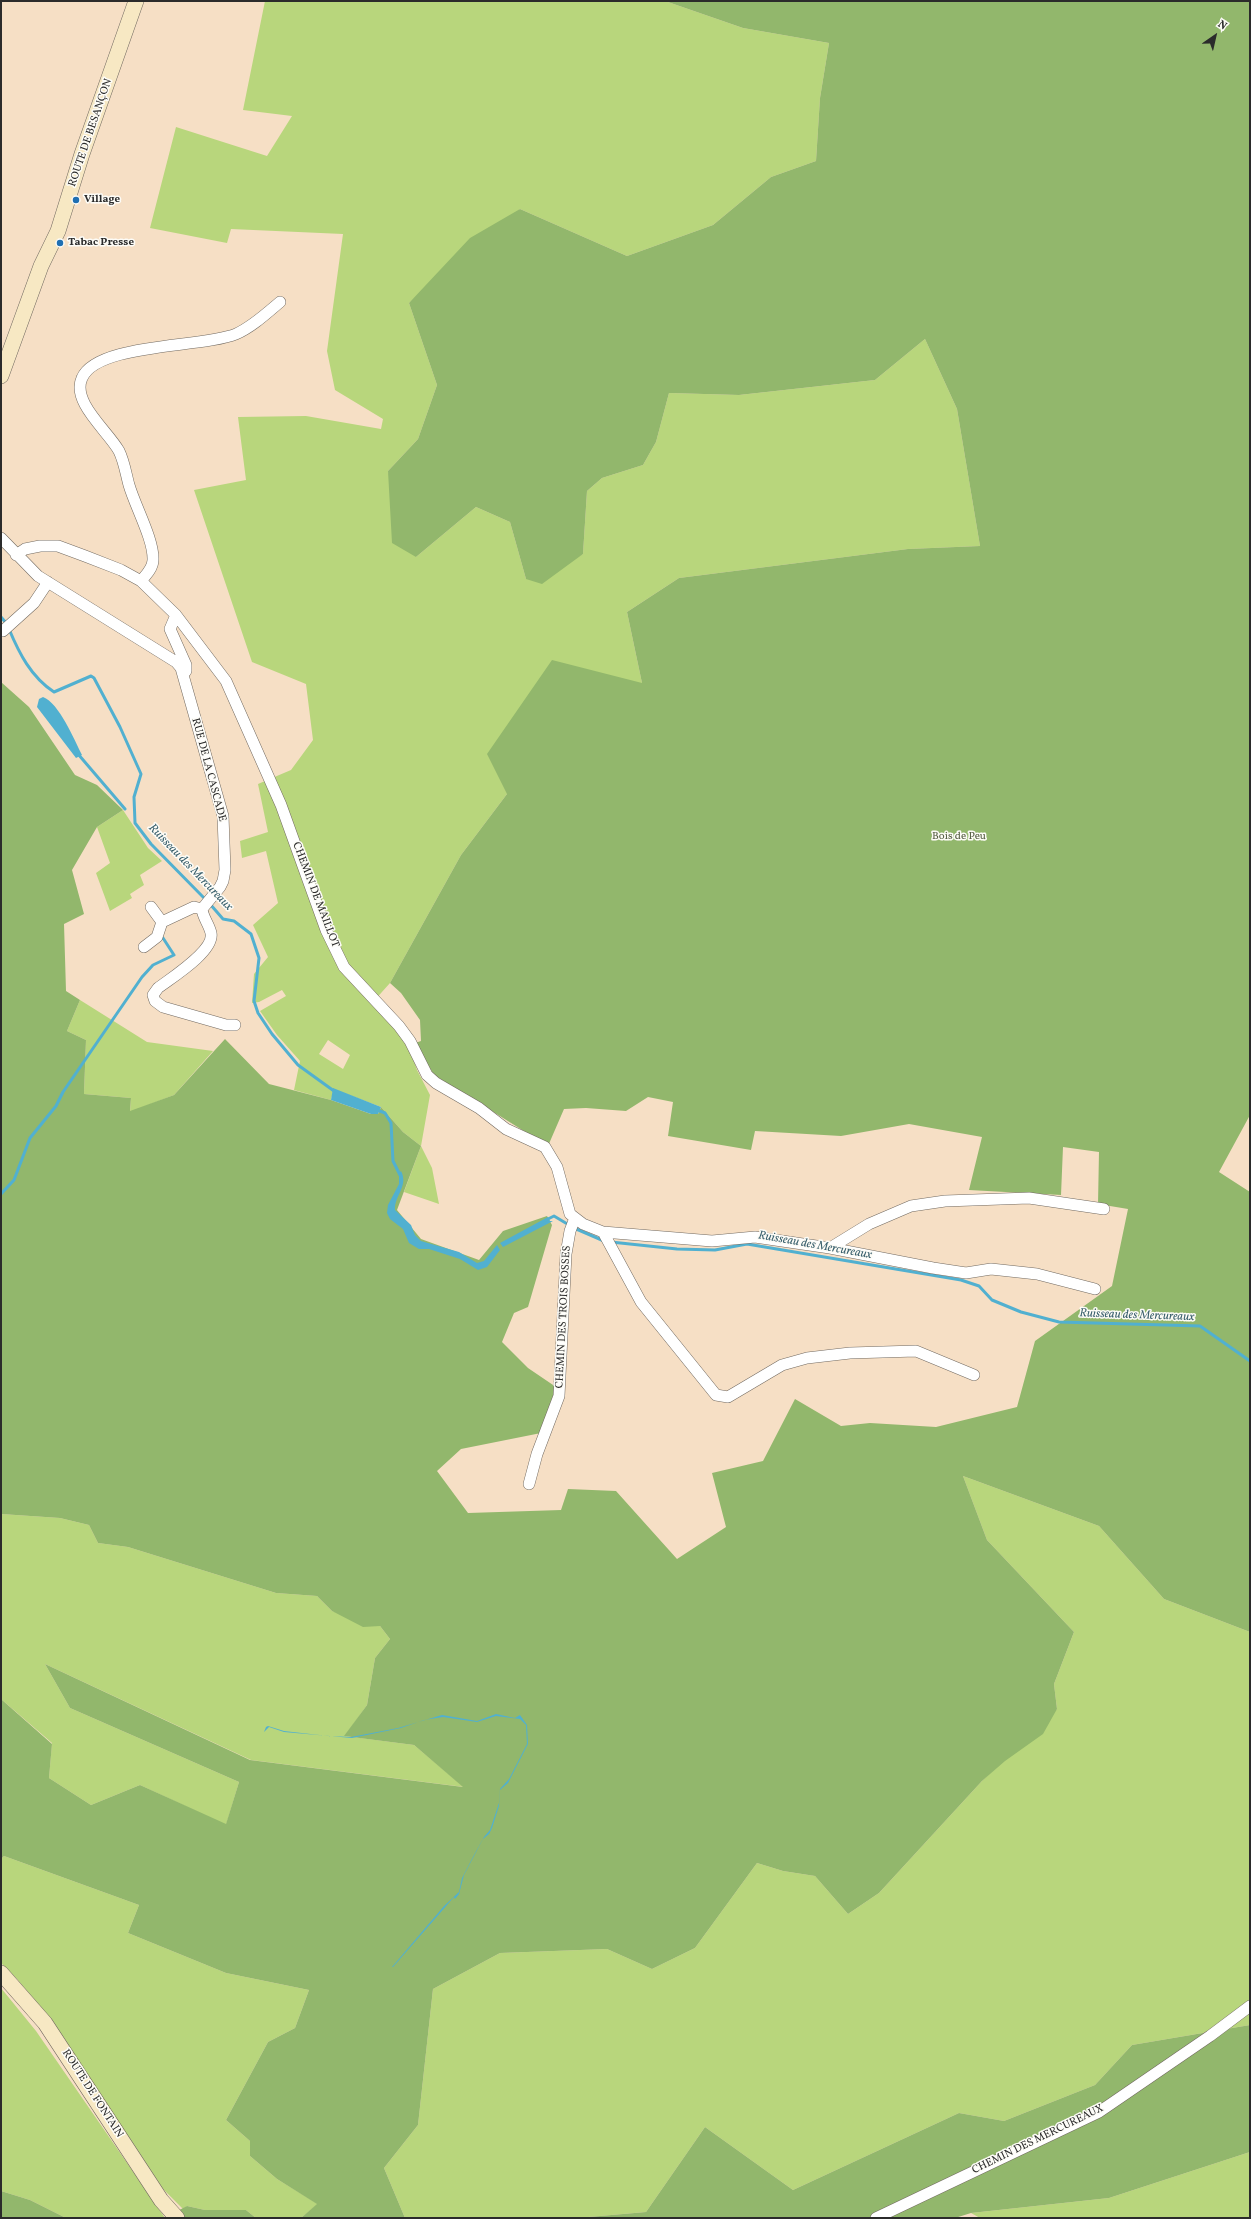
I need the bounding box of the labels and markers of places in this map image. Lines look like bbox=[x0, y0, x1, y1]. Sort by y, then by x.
place label: Village bbox=[84, 193, 120, 207]
marker: Village bbox=[71, 195, 81, 205]
place label: Tabac Presse bbox=[68, 236, 134, 250]
marker: Tabac Presse bbox=[55, 238, 65, 248]

